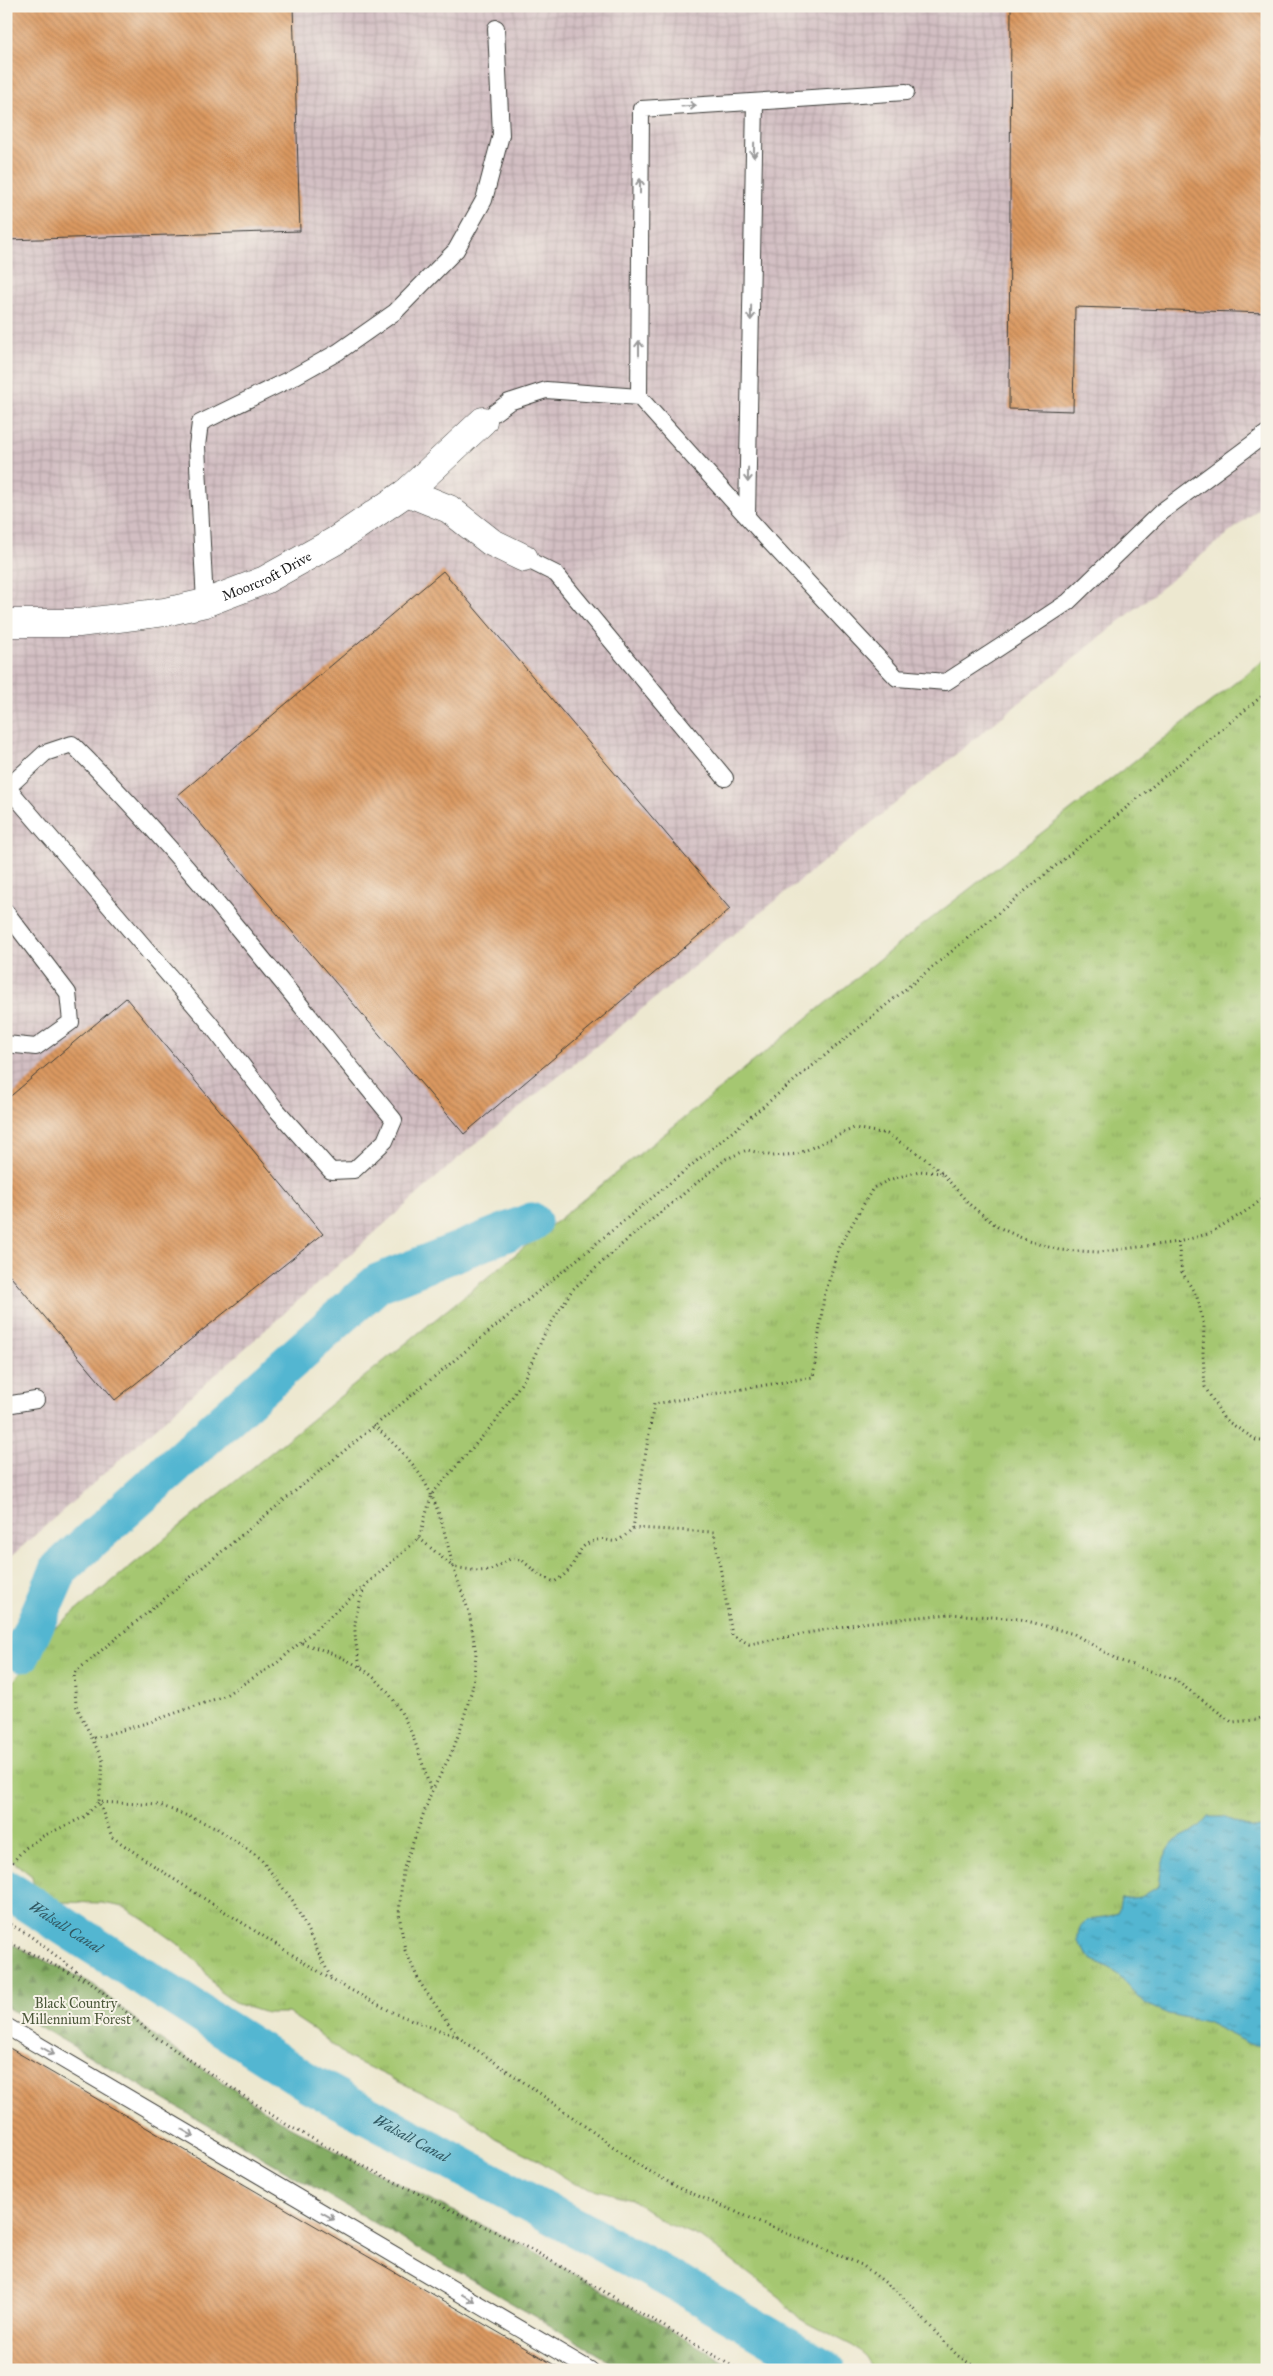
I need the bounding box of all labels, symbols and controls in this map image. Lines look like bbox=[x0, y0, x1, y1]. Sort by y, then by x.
one-way arrow bbox=[681, 101, 697, 111]
one-way arrow bbox=[749, 142, 759, 158]
one-way arrow bbox=[635, 178, 645, 194]
one-way arrow bbox=[746, 304, 756, 321]
one-way arrow bbox=[634, 340, 644, 356]
one-way arrow bbox=[743, 467, 753, 483]
street label: Moorcroft Drive bbox=[220, 548, 315, 605]
water label: Walsall Canal bbox=[26, 1897, 107, 1958]
park label: Black Country Millennium Forest bbox=[21, 1995, 131, 2028]
one-way arrow bbox=[41, 2046, 55, 2056]
water label: Walsall Canal bbox=[370, 2111, 454, 2167]
one-way arrow bbox=[181, 2129, 195, 2139]
one-way arrow bbox=[321, 2211, 335, 2221]
one-way arrow bbox=[461, 2293, 476, 2303]

